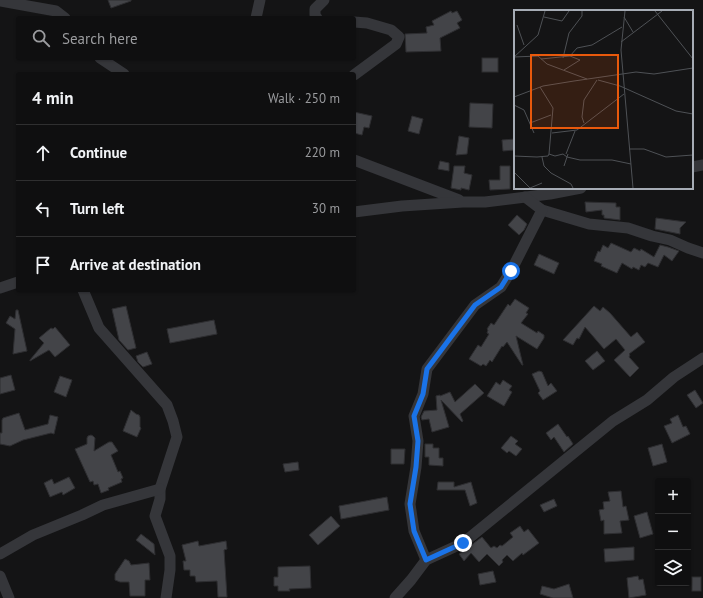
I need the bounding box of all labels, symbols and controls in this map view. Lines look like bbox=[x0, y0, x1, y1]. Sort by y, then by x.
inset map bbox=[514, 10, 693, 189]
search box bbox=[16, 16, 356, 60]
icon: search bbox=[30, 27, 52, 49]
text: Search here bbox=[62, 29, 138, 48]
text: 4 min bbox=[32, 87, 73, 109]
text: Walk · 250 m bbox=[268, 90, 340, 107]
icon: ahead bbox=[32, 142, 54, 164]
text: Continue bbox=[70, 143, 127, 162]
text: 220 m bbox=[305, 144, 340, 161]
icon: left bbox=[32, 198, 54, 220]
text: Turn left bbox=[70, 199, 124, 218]
text: 30 m bbox=[312, 200, 340, 217]
icon: arrive bbox=[32, 254, 54, 276]
text: Arrive at destination bbox=[70, 255, 201, 274]
route start bbox=[502, 262, 520, 280]
map controls bbox=[655, 478, 691, 586]
button: + bbox=[655, 478, 691, 514]
button: − bbox=[655, 514, 691, 550]
route end bbox=[454, 534, 472, 552]
button: layers bbox=[655, 550, 691, 586]

